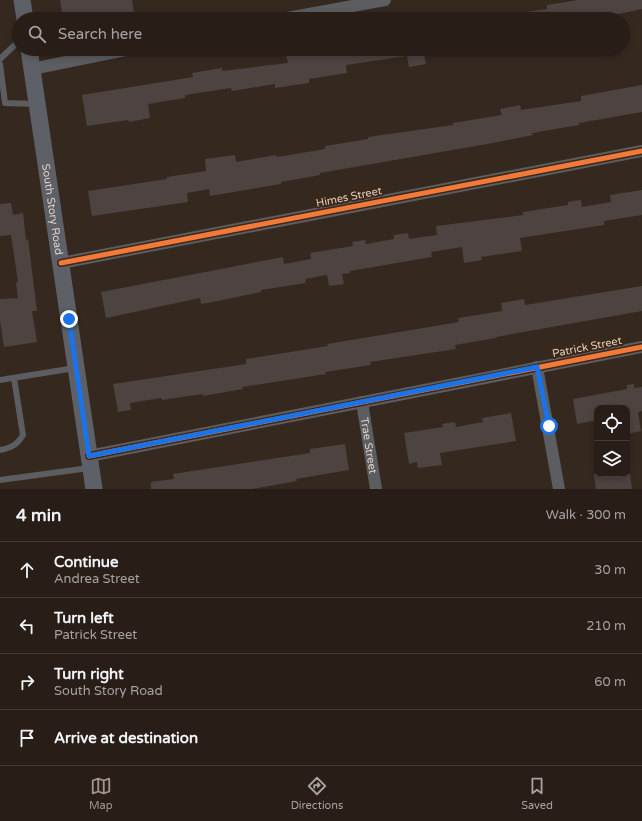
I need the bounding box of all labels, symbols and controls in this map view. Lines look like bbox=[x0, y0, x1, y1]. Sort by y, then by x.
search box bbox=[12, 12, 630, 56]
icon: search bbox=[26, 23, 48, 45]
text: Search here bbox=[58, 25, 142, 43]
street label: South Story Road bbox=[40, 163, 66, 256]
street label: Himes Street bbox=[315, 184, 383, 210]
route end bbox=[60, 310, 78, 328]
street label: Patrick Street bbox=[551, 334, 623, 360]
map controls bbox=[594, 405, 630, 477]
button: locate bbox=[594, 405, 630, 441]
street label: Trae Street bbox=[358, 416, 380, 475]
route start bbox=[540, 417, 558, 435]
button: layers bbox=[594, 441, 630, 477]
text: 4 min bbox=[16, 505, 61, 526]
text: Walk · 300 m bbox=[546, 507, 626, 523]
text: Continue bbox=[54, 553, 118, 571]
icon: ahead bbox=[16, 559, 38, 581]
text: 30 m bbox=[594, 562, 626, 578]
text: Andrea Street bbox=[54, 571, 140, 587]
text: Turn left bbox=[54, 609, 114, 627]
icon: left bbox=[16, 615, 38, 637]
text: 210 m bbox=[586, 618, 626, 634]
text: Patrick Street bbox=[54, 627, 137, 643]
text: Turn right bbox=[54, 665, 124, 683]
icon: right bbox=[16, 671, 38, 693]
text: 60 m bbox=[594, 674, 626, 690]
text: South Story Road bbox=[54, 683, 163, 699]
icon: arrive bbox=[16, 727, 38, 749]
text: Arrive at destination bbox=[54, 729, 198, 747]
tab: Map bbox=[89, 775, 113, 812]
tab: Directions bbox=[291, 775, 343, 812]
tab: Saved bbox=[521, 775, 553, 812]

